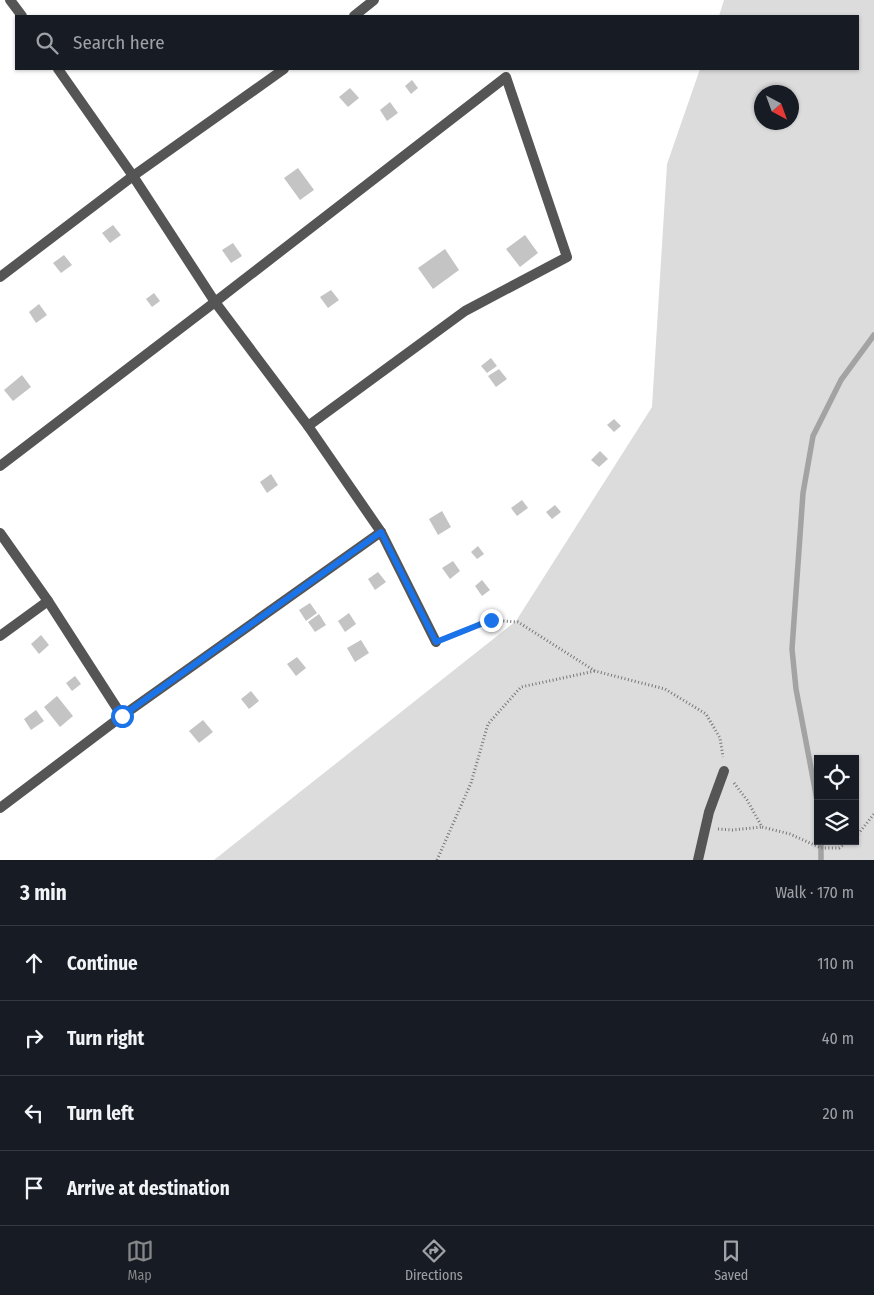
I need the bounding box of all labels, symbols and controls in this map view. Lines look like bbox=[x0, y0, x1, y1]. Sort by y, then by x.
search box bbox=[15, 15, 859, 70]
icon: search bbox=[33, 29, 61, 57]
text: Search here bbox=[73, 31, 165, 54]
north arrow bbox=[754, 85, 799, 130]
route end bbox=[480, 609, 503, 632]
route start bbox=[111, 705, 134, 728]
map controls bbox=[814, 755, 859, 845]
button: locate bbox=[814, 755, 859, 800]
button: layers bbox=[814, 800, 859, 845]
text: 3 min bbox=[20, 880, 67, 906]
text: Walk · 170 m bbox=[775, 883, 854, 902]
icon: ahead bbox=[20, 949, 48, 977]
text: Continue bbox=[67, 952, 138, 975]
text: 110 m bbox=[817, 954, 854, 973]
icon: right bbox=[20, 1024, 48, 1052]
text: Turn right bbox=[67, 1027, 144, 1050]
text: 40 m bbox=[822, 1029, 854, 1048]
icon: left bbox=[20, 1099, 48, 1127]
text: Turn left bbox=[67, 1102, 134, 1125]
text: 20 m bbox=[823, 1104, 854, 1123]
icon: arrive bbox=[20, 1174, 48, 1202]
text: Arrive at destination bbox=[67, 1177, 230, 1200]
tab: Map bbox=[126, 1237, 154, 1284]
tab: Directions bbox=[405, 1237, 463, 1284]
tab: Saved bbox=[714, 1237, 748, 1284]

